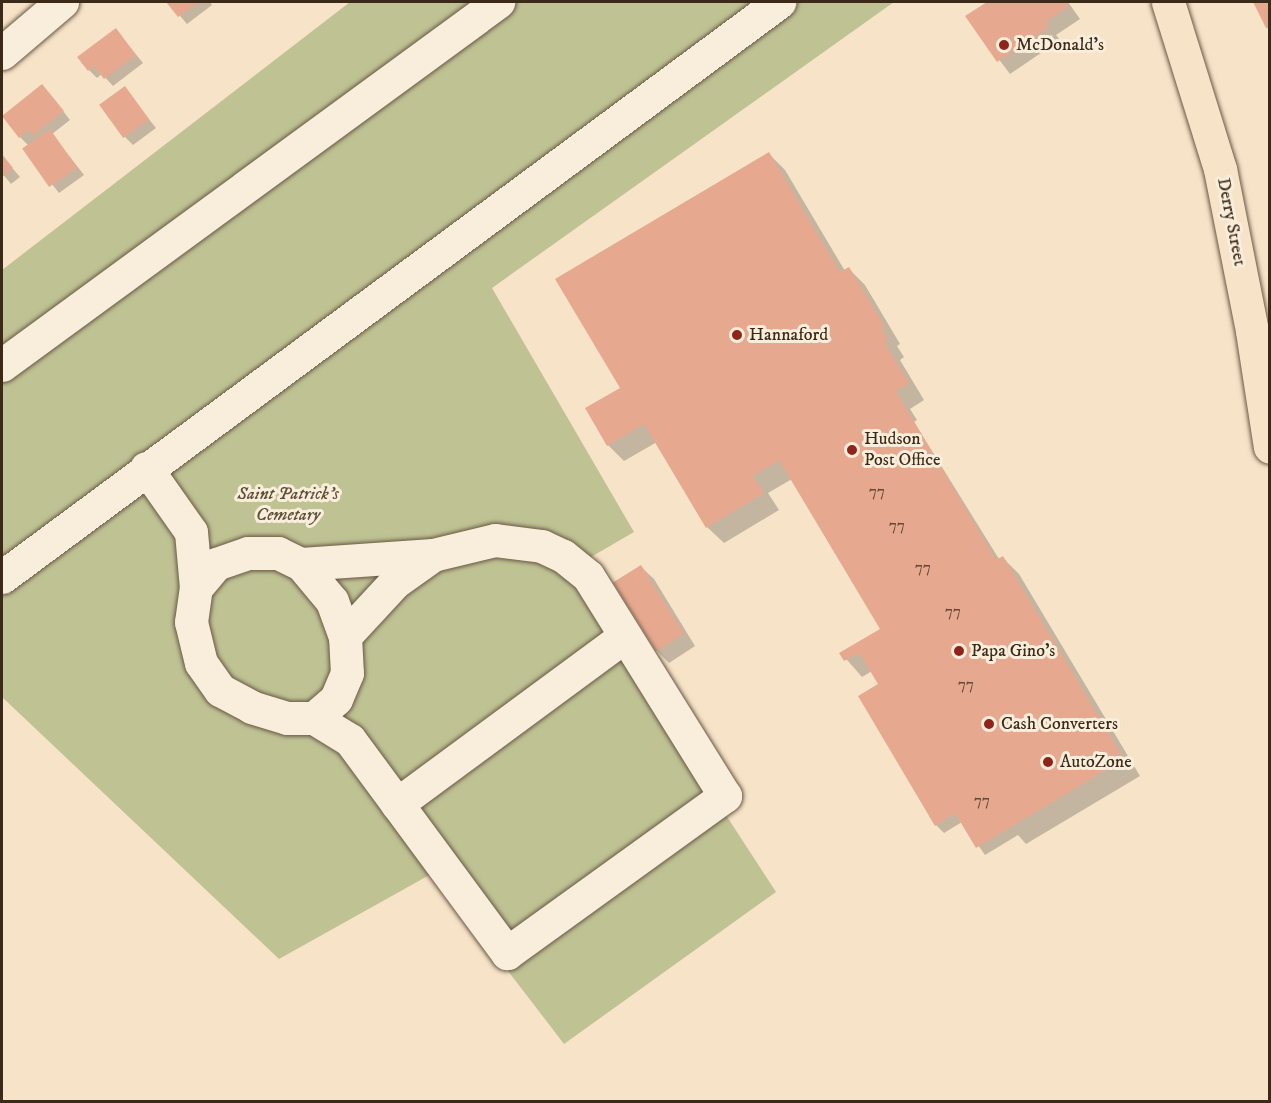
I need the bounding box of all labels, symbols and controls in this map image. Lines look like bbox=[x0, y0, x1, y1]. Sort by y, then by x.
place label: McDonald's bbox=[1016, 34, 1104, 56]
marker: McDonald's bbox=[997, 38, 1011, 52]
street label: Derry Street bbox=[1212, 176, 1250, 268]
place label: Hannaford bbox=[749, 324, 828, 346]
marker: Hannaford bbox=[730, 328, 744, 342]
place label: Hudson Post Office bbox=[864, 429, 940, 472]
marker: Hudson Post Office bbox=[845, 443, 859, 457]
house number: 77 bbox=[869, 483, 885, 501]
park label: Saint Patrick's Cemetary bbox=[237, 484, 339, 526]
house number: 77 bbox=[889, 517, 905, 535]
house number: 77 bbox=[915, 559, 931, 577]
house number: 77 bbox=[945, 603, 961, 621]
place label: Papa Gino's bbox=[971, 640, 1055, 662]
marker: Papa Gino's bbox=[952, 644, 966, 658]
house number: 77 bbox=[958, 676, 974, 694]
place label: Cash Converters bbox=[1001, 713, 1118, 735]
marker: Cash Converters bbox=[982, 717, 996, 731]
place label: AutoZone bbox=[1060, 751, 1132, 773]
marker: AutoZone bbox=[1041, 755, 1055, 769]
house number: 77 bbox=[974, 792, 990, 810]

